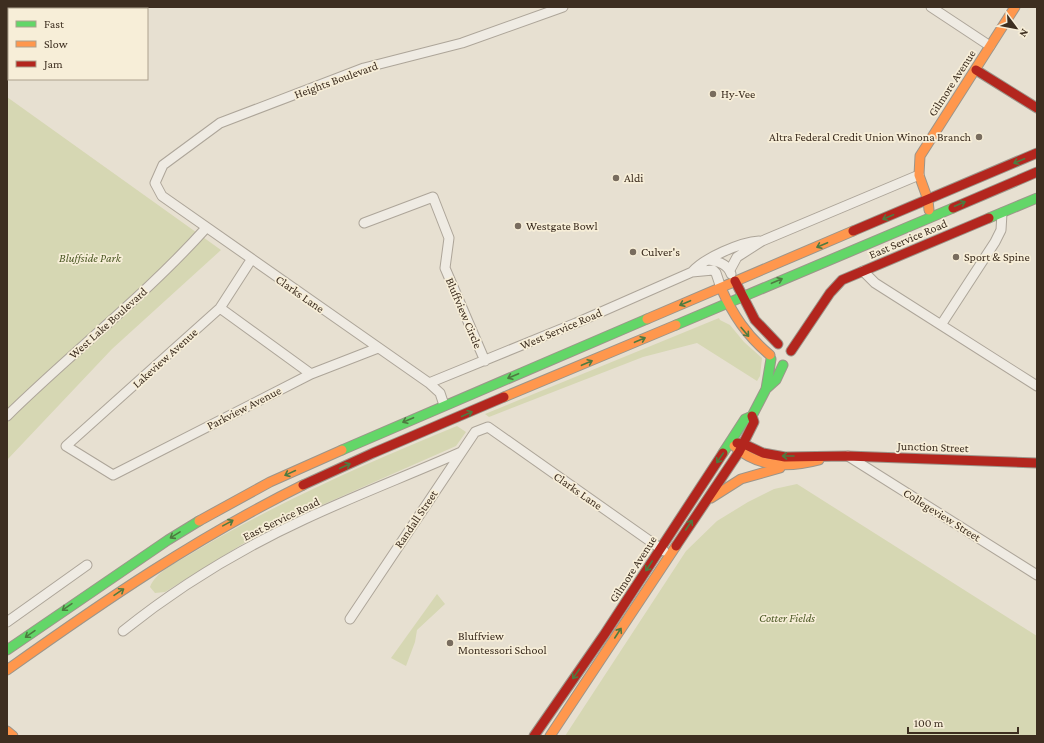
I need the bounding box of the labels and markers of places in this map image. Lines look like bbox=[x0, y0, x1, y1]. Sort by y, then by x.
place label: Hy-Vee bbox=[721, 87, 755, 101]
marker: Hy-Vee bbox=[708, 89, 718, 99]
place label: Altra Federal Credit Union Winona Branch bbox=[769, 130, 972, 144]
marker: Altra Federal Credit Union Winona Branch bbox=[974, 132, 984, 142]
place label: Aldi bbox=[624, 171, 643, 185]
marker: Aldi bbox=[611, 173, 621, 183]
place label: Westgate Bowl bbox=[526, 219, 598, 233]
marker: Westgate Bowl bbox=[513, 221, 523, 231]
place label: Culver's bbox=[641, 245, 680, 259]
marker: Culver's bbox=[628, 247, 638, 257]
place label: Sport & Spine bbox=[964, 250, 1030, 264]
marker: Sport & Spine bbox=[951, 252, 961, 262]
place label: Bluffview Montessori School bbox=[458, 629, 547, 657]
marker: Bluffview Montessori School bbox=[445, 638, 455, 648]

